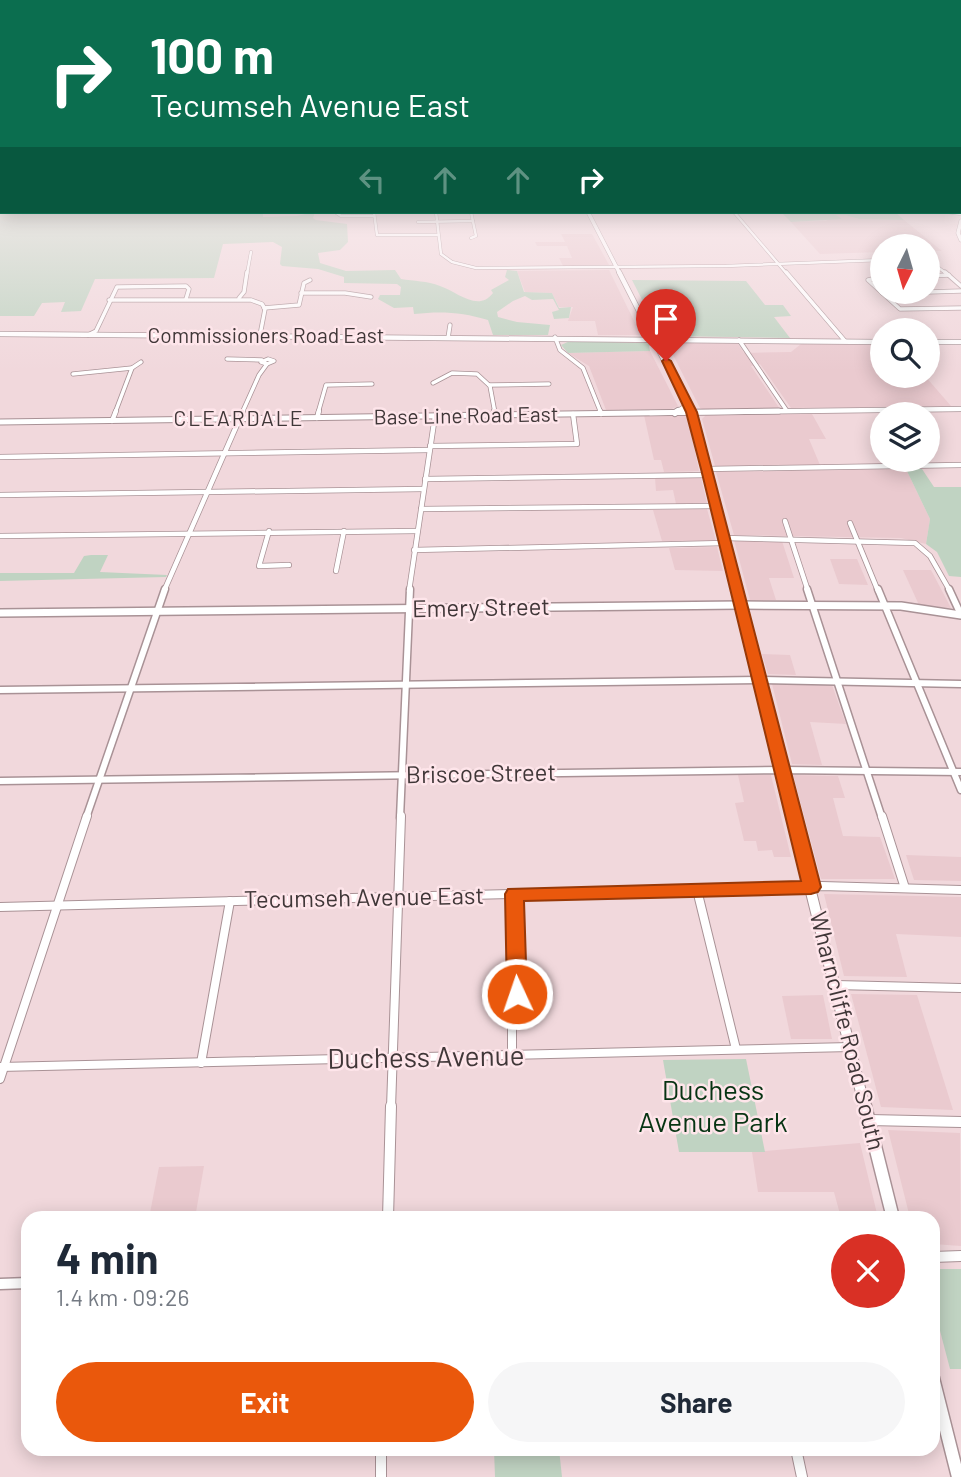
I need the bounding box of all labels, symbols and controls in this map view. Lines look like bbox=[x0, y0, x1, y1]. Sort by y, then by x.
text: 100 m bbox=[150, 25, 274, 84]
icon: right bbox=[35, 28, 126, 119]
text: Tecumseh Avenue East bbox=[150, 85, 470, 123]
icon: left bbox=[353, 161, 391, 199]
icon: ahead bbox=[426, 161, 464, 199]
icon: ahead bbox=[499, 161, 537, 199]
icon: right bbox=[572, 161, 610, 199]
north arrow bbox=[870, 234, 940, 304]
map controls bbox=[870, 234, 940, 472]
pin bbox=[636, 289, 696, 361]
icon: arrive bbox=[647, 300, 685, 338]
button: search bbox=[870, 318, 940, 388]
street label: Commissioners Road East bbox=[148, 322, 384, 347]
street label: Base Line Road East bbox=[373, 400, 559, 429]
button: layers bbox=[870, 402, 940, 472]
district label: CLEARDALE bbox=[174, 405, 304, 430]
street label: Emery Street bbox=[412, 591, 550, 622]
street label: Briscoe Street bbox=[406, 757, 556, 788]
street label: Tecumseh Avenue East bbox=[244, 880, 484, 913]
street label: Wharncliffe Road South bbox=[805, 908, 892, 1153]
position arrow bbox=[480, 957, 554, 1031]
street label: Duchess Avenue bbox=[327, 1037, 525, 1075]
park label: Duchess Avenue Park bbox=[638, 1072, 788, 1138]
text: 4 min bbox=[56, 1232, 159, 1282]
button: close bbox=[831, 1234, 905, 1308]
text: 1.4 km · 09:26 bbox=[56, 1283, 189, 1311]
button: Exit bbox=[56, 1362, 474, 1442]
button: Share bbox=[488, 1362, 905, 1442]

